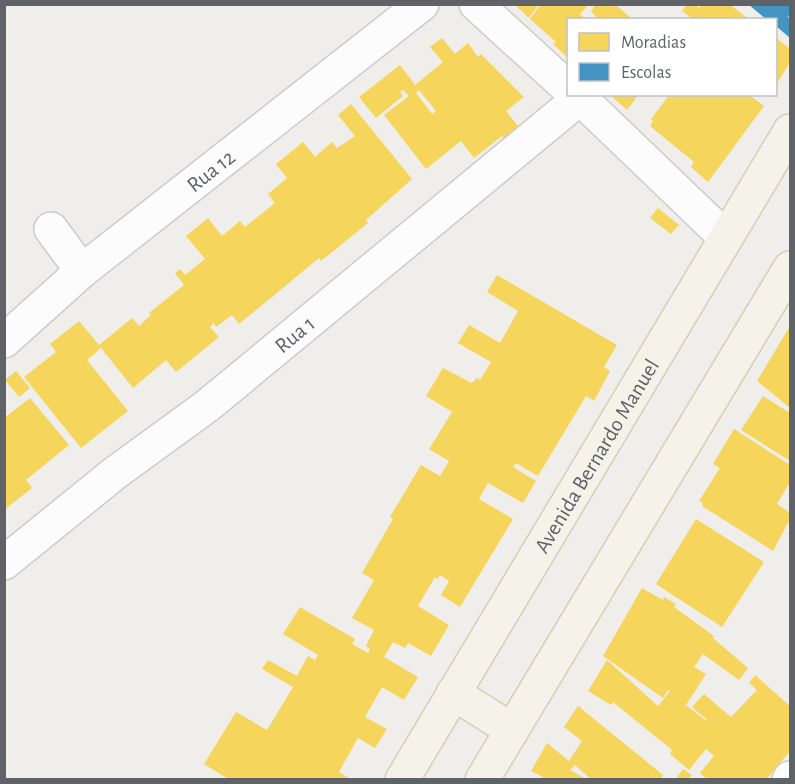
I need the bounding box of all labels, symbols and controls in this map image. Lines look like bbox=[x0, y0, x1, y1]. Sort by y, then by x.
legend bbox=[567, 18, 777, 96]
text: Moradias bbox=[621, 34, 686, 52]
text: Escolas bbox=[621, 64, 672, 82]
street label: Rua 12 bbox=[183, 146, 239, 196]
street label: Rua 1 bbox=[271, 312, 319, 357]
street label: Avenida Bernardo Manuel bbox=[530, 355, 663, 557]

